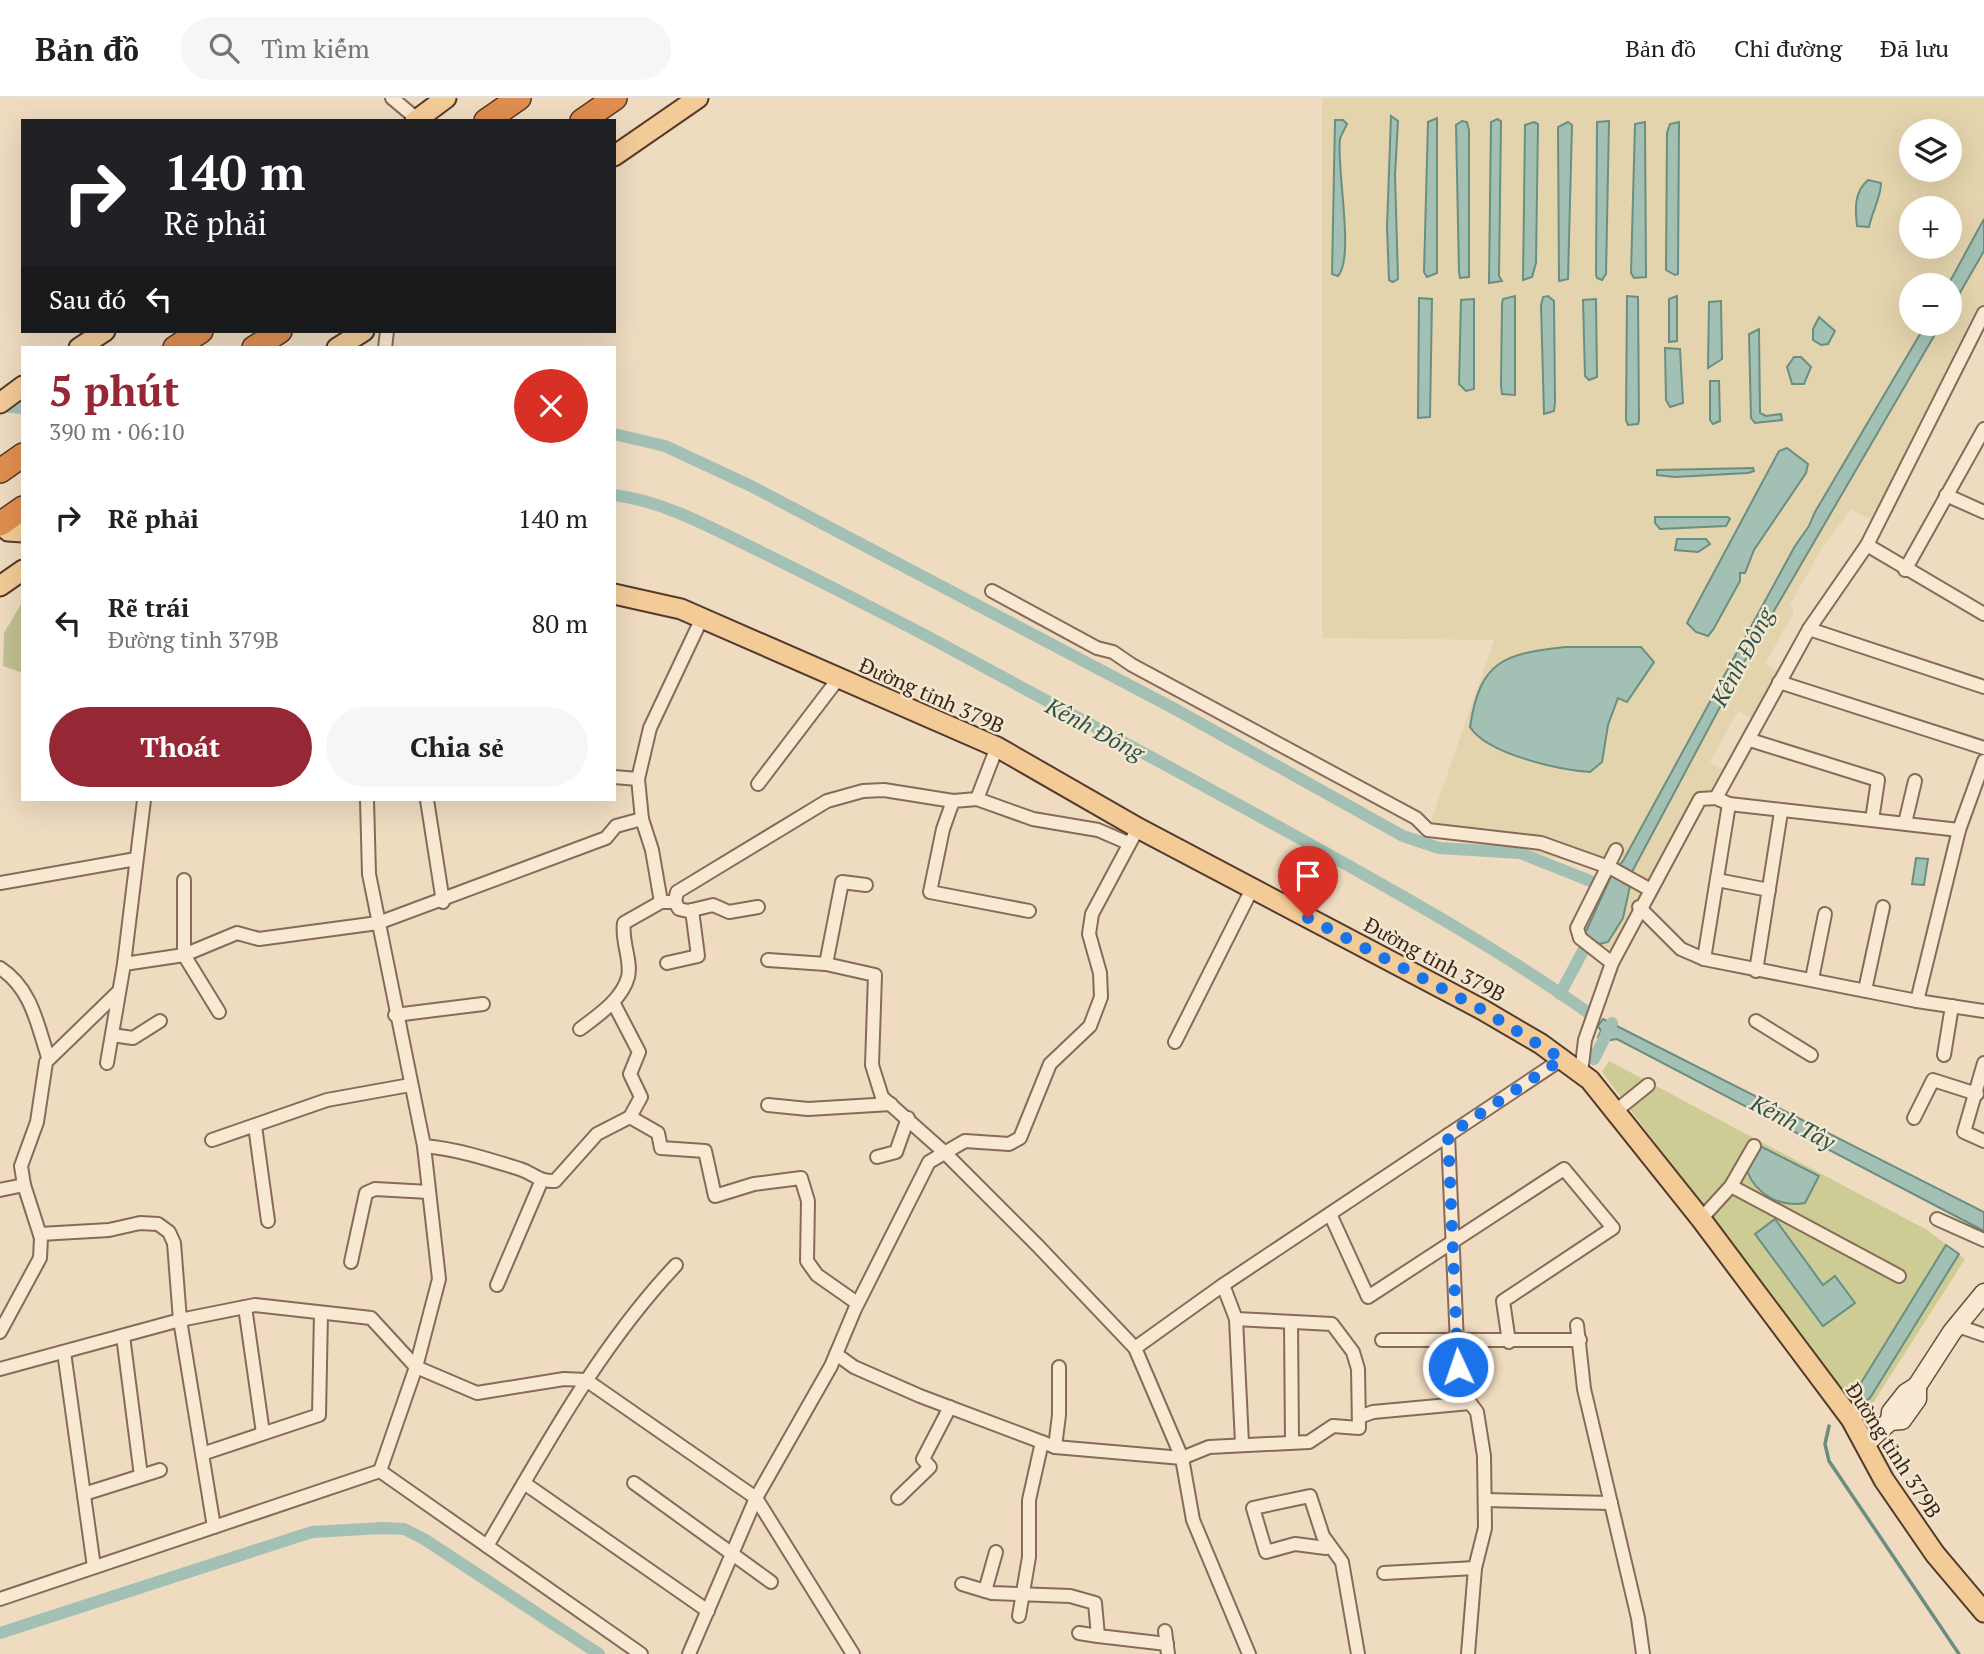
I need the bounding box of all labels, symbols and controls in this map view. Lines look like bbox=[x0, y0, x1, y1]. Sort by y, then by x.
search box bbox=[181, 17, 671, 80]
text: Bản đồ bbox=[35, 27, 139, 70]
icon: search bbox=[205, 29, 243, 67]
text: Tìm kiếm bbox=[261, 31, 370, 65]
text: Bản đồ bbox=[1625, 32, 1696, 64]
text: Chỉ đường bbox=[1734, 32, 1842, 64]
text: Đã lưu bbox=[1880, 32, 1949, 64]
map controls bbox=[1899, 119, 1962, 336]
button: layers bbox=[1899, 119, 1962, 182]
text: 140 m bbox=[164, 139, 306, 204]
icon: right bbox=[49, 147, 140, 238]
button: + bbox=[1899, 196, 1962, 259]
text: Rẽ phải bbox=[164, 202, 267, 244]
button: − bbox=[1899, 273, 1962, 336]
icon: left bbox=[140, 280, 178, 318]
text: Sau đó bbox=[49, 282, 126, 316]
text: 5 phút bbox=[49, 362, 179, 418]
button: close bbox=[514, 369, 588, 443]
text: 390 m · 06:10 bbox=[49, 416, 184, 447]
icon: right bbox=[49, 499, 87, 537]
text: Rẽ phải bbox=[108, 501, 199, 535]
text: 140 m bbox=[518, 501, 588, 535]
text: Rẽ trái bbox=[108, 590, 189, 624]
water label: Kênh Đông bbox=[1703, 601, 1782, 712]
icon: left bbox=[49, 604, 87, 642]
text: 80 m bbox=[532, 606, 588, 640]
text: Đường tỉnh 379B bbox=[108, 624, 279, 655]
street label: Đường tỉnh 379B bbox=[855, 650, 1009, 740]
water label: Kênh Đông bbox=[1040, 690, 1151, 769]
button: Thoát bbox=[49, 707, 312, 787]
button: Chia sẻ bbox=[326, 707, 588, 787]
pin bbox=[1278, 846, 1338, 918]
icon: arrive bbox=[1289, 857, 1327, 895]
street label: Đường tỉnh 379B bbox=[1360, 910, 1510, 1008]
water label: Kênh Tây bbox=[1745, 1086, 1841, 1157]
position arrow bbox=[1421, 1330, 1495, 1404]
street label: Đường tỉnh 379B bbox=[1840, 1377, 1948, 1523]

